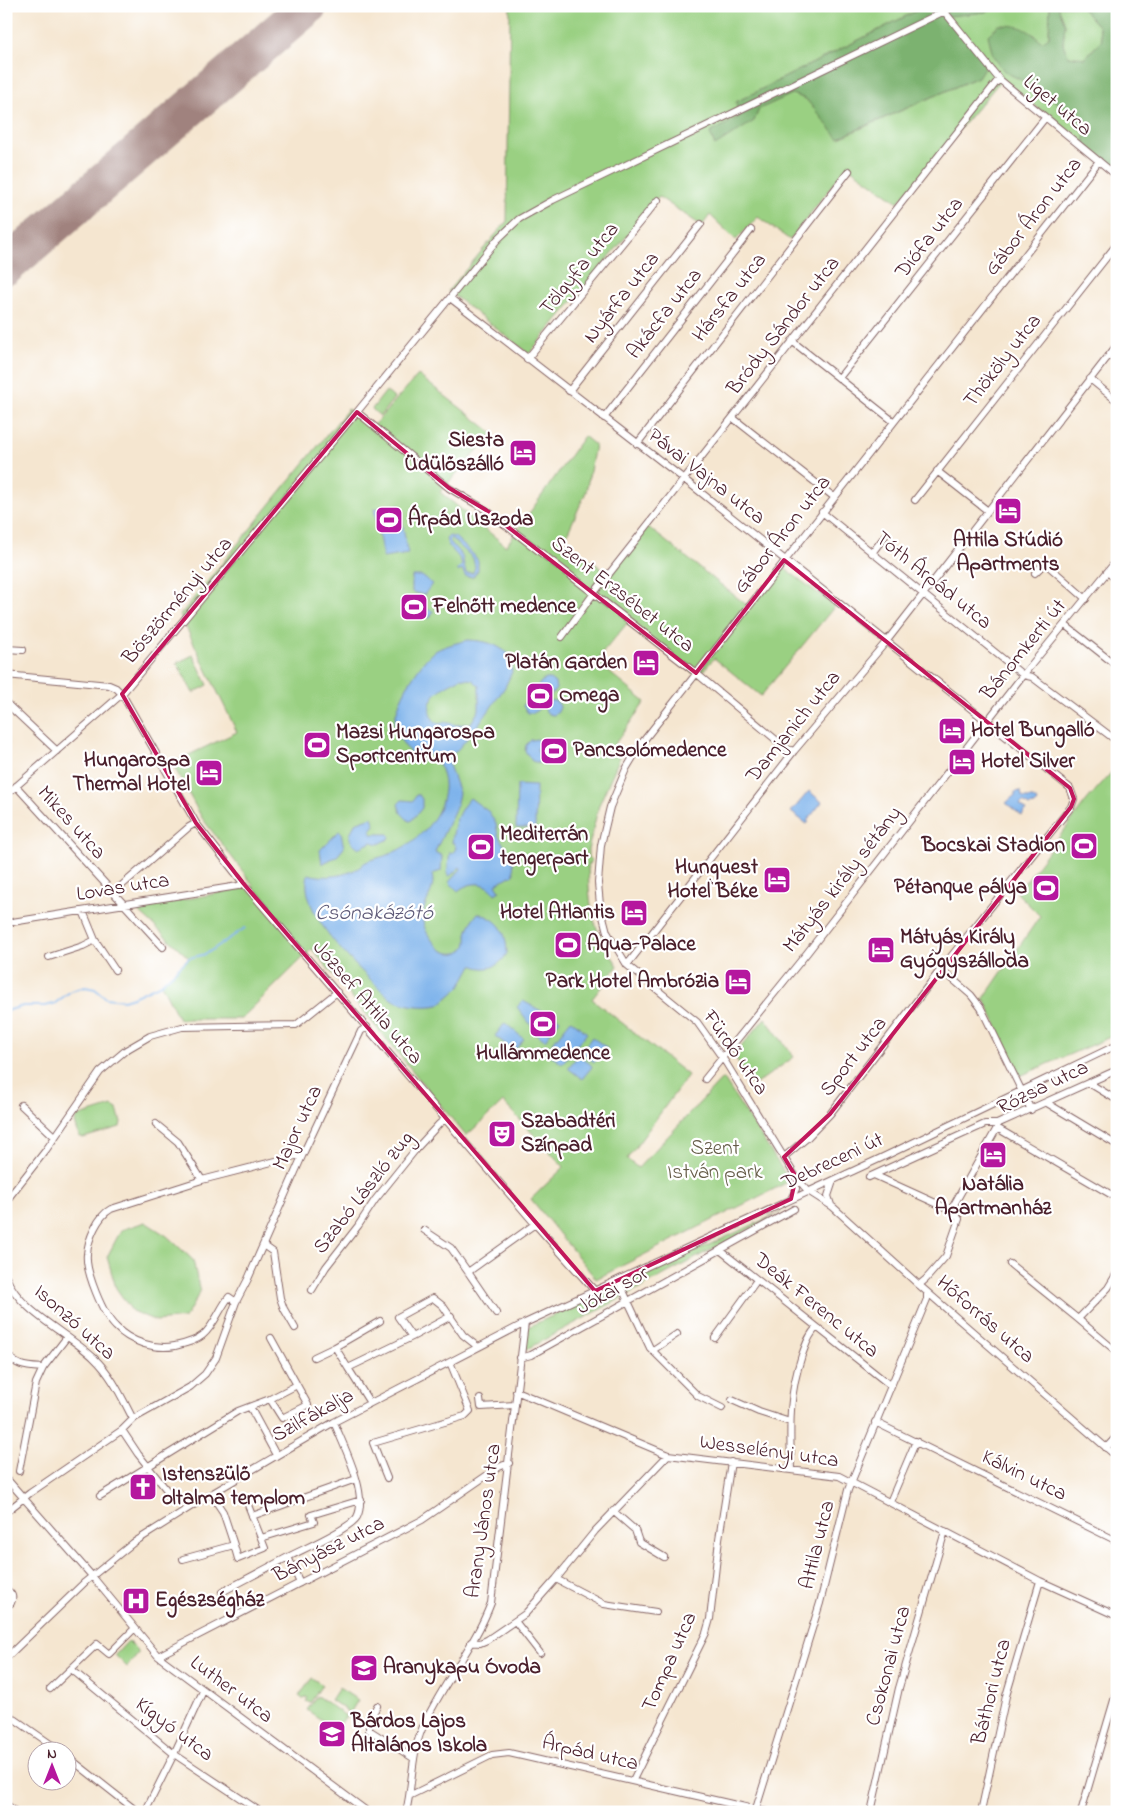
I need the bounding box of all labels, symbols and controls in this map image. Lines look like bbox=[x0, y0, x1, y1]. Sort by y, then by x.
street label: Liget utca bbox=[1015, 68, 1098, 146]
street label: Gábor Áron utca bbox=[977, 151, 1090, 283]
street label: Diófa utca bbox=[888, 191, 971, 286]
street label: Tölgyfa utca bbox=[533, 216, 628, 323]
street label: Nyárfa utca bbox=[577, 246, 669, 351]
street label: Hársfa utca bbox=[686, 247, 774, 349]
street label: Bródy Sándor utca bbox=[720, 250, 849, 404]
street label: Akácfa utca bbox=[620, 262, 710, 366]
street label: Thököly utca bbox=[957, 308, 1051, 416]
street label: Pávai Vajna utca bbox=[641, 421, 771, 533]
place label: Siesta Üdülőszálló bbox=[404, 426, 504, 480]
hotel icon: Siesta Üdülőszálló bbox=[508, 438, 538, 468]
street label: Gábor Áron utca bbox=[726, 469, 839, 601]
hotel icon: Attila Stúdió Apartments bbox=[993, 496, 1023, 526]
place label: Árpád Uszoda bbox=[408, 504, 533, 535]
sports icon: Árpád Uszoda bbox=[374, 505, 404, 535]
street label: Tóth Árpád utca bbox=[868, 524, 998, 638]
place label: Attila Stúdió Apartments bbox=[953, 526, 1063, 580]
street label: Szent Erzsébet utca bbox=[544, 529, 700, 661]
street label: Böszörményi utca bbox=[115, 531, 242, 673]
sports icon: Felnőtt medence bbox=[399, 592, 429, 622]
place label: Felnőtt medence bbox=[432, 592, 577, 622]
street label: Bánomkerti út bbox=[973, 593, 1074, 708]
place label: Platán Garden bbox=[505, 648, 627, 678]
hotel icon: Platán Garden bbox=[631, 648, 661, 678]
street label: Damjanich utca bbox=[739, 664, 849, 790]
sports icon: Omega bbox=[525, 681, 555, 711]
place label: Omega bbox=[559, 681, 619, 713]
hotel icon: Hotel Bungalló bbox=[937, 716, 967, 746]
place label: Hotel Bungalló bbox=[971, 716, 1095, 748]
place label: Mazsi Hungarospa Sportcentrum bbox=[336, 718, 495, 772]
sports icon: Mazsi Hungarospa Sportcentrum bbox=[302, 730, 332, 760]
sports icon: Pancsolómedence bbox=[539, 736, 569, 766]
place label: Pancsolómedence bbox=[573, 736, 727, 766]
place label: Hungarospa Thermal Hotel bbox=[73, 746, 190, 800]
hotel icon: Hotel Silver bbox=[947, 747, 977, 777]
place label: Hotel Silver bbox=[981, 747, 1075, 777]
hotel icon: Hungarospa Thermal Hotel bbox=[194, 758, 224, 788]
street label: Mikes utca bbox=[29, 779, 113, 867]
street label: Mátyás király sétány bbox=[776, 800, 912, 961]
place label: Mediterrán tengerpart bbox=[499, 820, 589, 876]
place label: Bocskai Stadion bbox=[921, 831, 1065, 861]
sports icon: Bocskai Stadion bbox=[1069, 831, 1099, 861]
sports icon: Mediterrán tengerpart bbox=[466, 832, 496, 862]
place label: Hunguest Hotel Béke bbox=[667, 853, 759, 907]
hotel icon: Hunguest Hotel Béke bbox=[762, 865, 792, 895]
street label: Lovas utca bbox=[74, 866, 172, 910]
place label: Pétanque pálya bbox=[894, 873, 1027, 905]
sports icon: Pétanque pálya bbox=[1031, 873, 1061, 903]
water label: Csónakázótó bbox=[315, 898, 434, 930]
place label: Hotel Atlantis bbox=[500, 898, 615, 928]
hotel icon: Hotel Atlantis bbox=[619, 898, 649, 928]
place label: Mátyás Király Gyógyszálloda bbox=[900, 923, 1029, 979]
sports icon: Aqua-Palace bbox=[553, 930, 583, 960]
place label: Aqua-Palace bbox=[587, 930, 696, 960]
street label: József Attila utca bbox=[305, 934, 429, 1072]
hotel icon: Mátyás Király Gyógyszálloda bbox=[866, 935, 896, 965]
place label: Park Hotel Ambrózia bbox=[546, 967, 719, 997]
hotel icon: Park Hotel Ambrózia bbox=[723, 967, 753, 997]
street label: Fürdő utca bbox=[694, 1003, 775, 1102]
sports icon: Hullámmedence bbox=[528, 1009, 558, 1039]
street label: Sport utca bbox=[813, 1011, 895, 1103]
place label: Hullámmedence bbox=[476, 1039, 611, 1069]
street label: Rózsa utca bbox=[992, 1053, 1094, 1123]
street label: Major utca bbox=[265, 1081, 331, 1175]
place label: Szabadtéri Színpad bbox=[521, 1107, 616, 1161]
theatre icon: Szabadtéri Színpad bbox=[487, 1119, 517, 1149]
street label: Szabó László zug bbox=[306, 1125, 423, 1262]
street label: Debreceni út bbox=[776, 1125, 889, 1199]
park label: Szent István park bbox=[667, 1134, 764, 1188]
hotel icon: Natália Apartmanház bbox=[978, 1140, 1008, 1170]
place label: Natália Apartmanház bbox=[935, 1170, 1053, 1224]
street label: Deák Ferenc utca bbox=[746, 1245, 885, 1366]
street label: Jókai sor bbox=[572, 1259, 655, 1323]
street label: Hőforrás utca bbox=[929, 1269, 1041, 1371]
street label: Isonzó utca bbox=[26, 1278, 122, 1368]
street label: Szilfákalja bbox=[267, 1381, 359, 1451]
street label: Wesselényi utca bbox=[697, 1427, 840, 1479]
street label: Arany János utca bbox=[458, 1442, 512, 1601]
street label: Kálvin utca bbox=[976, 1442, 1072, 1510]
place label: Istenszülő oltalma templom bbox=[162, 1460, 305, 1514]
church icon: Istenszülő oltalma templom bbox=[128, 1472, 158, 1502]
street label: Attila utca bbox=[792, 1497, 844, 1593]
street label: Bányász utca bbox=[267, 1509, 391, 1593]
hospital icon: Egészségház bbox=[121, 1586, 151, 1616]
place label: Egészségház bbox=[155, 1586, 265, 1618]
street label: Csokonai utca bbox=[859, 1603, 919, 1729]
street label: Tompa utca bbox=[635, 1607, 705, 1717]
street label: Báthori utca bbox=[964, 1636, 1020, 1749]
street label: Luther utca bbox=[183, 1649, 279, 1731]
school or university icon: Aranykapu Óvoda bbox=[349, 1653, 379, 1683]
place label: Aranykapu Óvoda bbox=[383, 1653, 541, 1685]
street label: Kígyó utca bbox=[127, 1690, 220, 1771]
place label: Bárdos Lajos Általános Iskola bbox=[350, 1707, 487, 1761]
school or university icon: Bárdos Lajos Általános Iskola bbox=[317, 1719, 347, 1749]
street label: Árpád utca bbox=[539, 1727, 641, 1780]
north arrow bbox=[28, 1740, 78, 1790]
text: N bbox=[47, 1744, 57, 1765]

